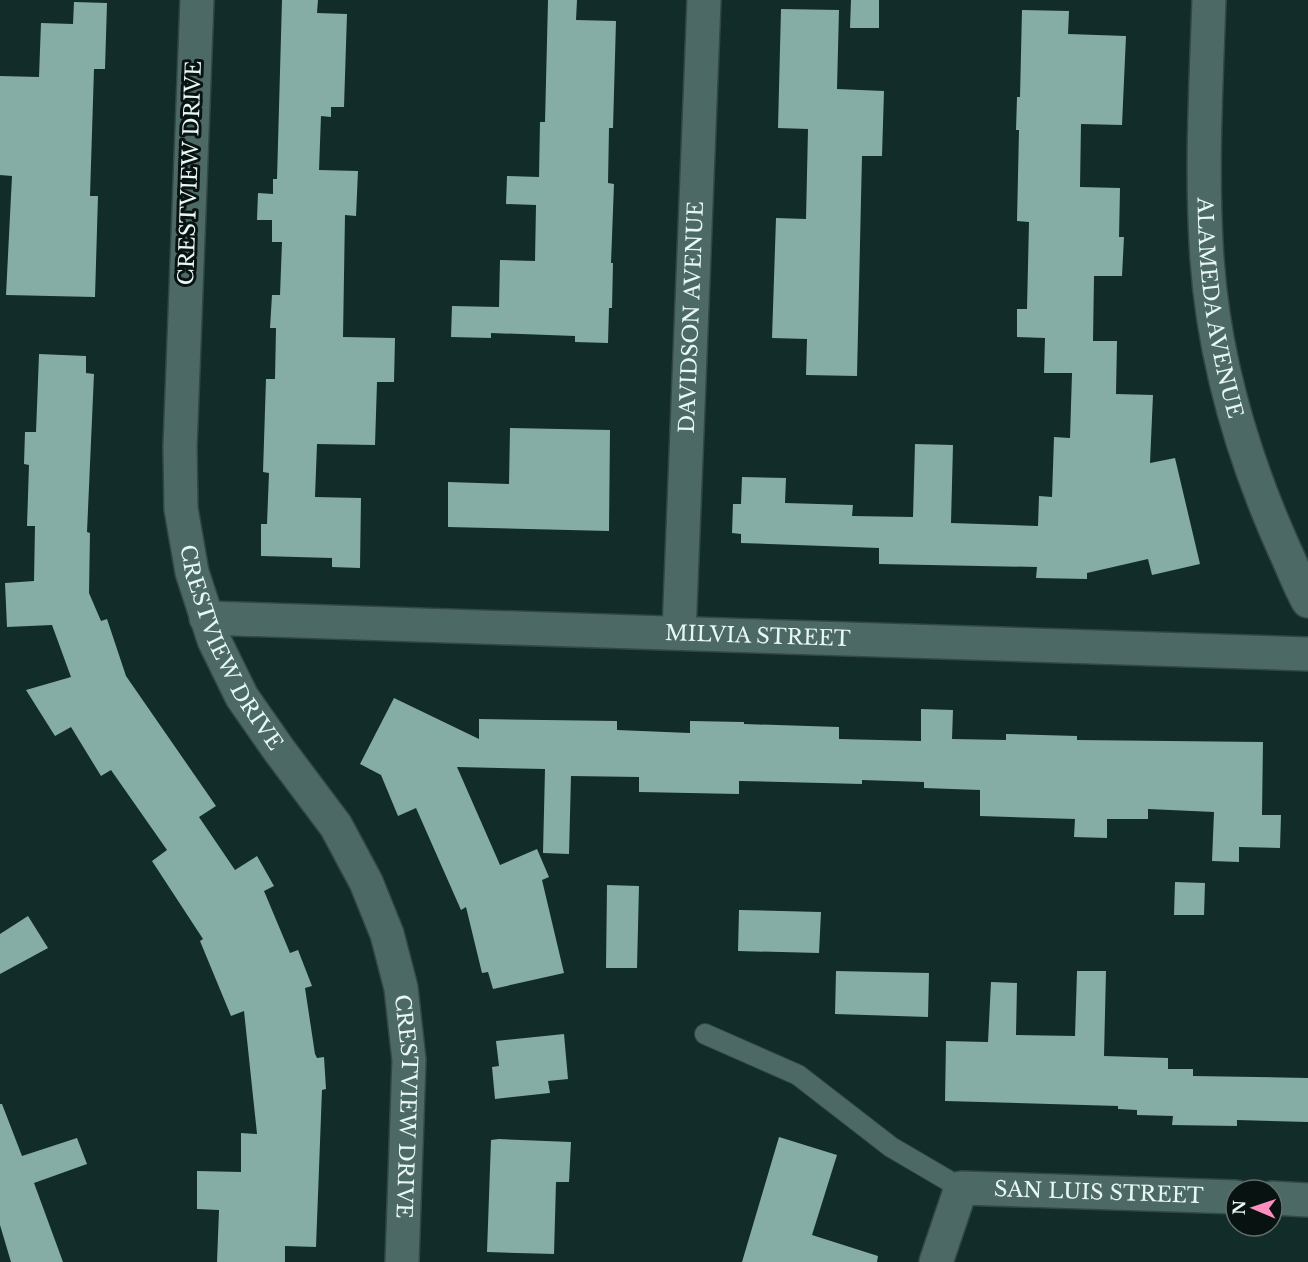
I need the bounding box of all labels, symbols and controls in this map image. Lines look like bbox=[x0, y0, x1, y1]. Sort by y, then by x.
street label: CRESTVIEW DRIVE bbox=[173, 60, 207, 286]
street label: ALAMEDA AVENUE bbox=[1191, 196, 1248, 421]
street label: DAVIDSON AVENUE bbox=[674, 201, 709, 434]
street label: CRESTVIEW DRIVE bbox=[174, 543, 288, 755]
street label: MILVIA STREET bbox=[664, 620, 851, 652]
street label: CRESTVIEW DRIVE bbox=[389, 993, 422, 1219]
street label: SAN LUIS STREET bbox=[993, 1176, 1204, 1209]
north arrow bbox=[1224, 1178, 1284, 1238]
text: N bbox=[1229, 1200, 1249, 1215]

